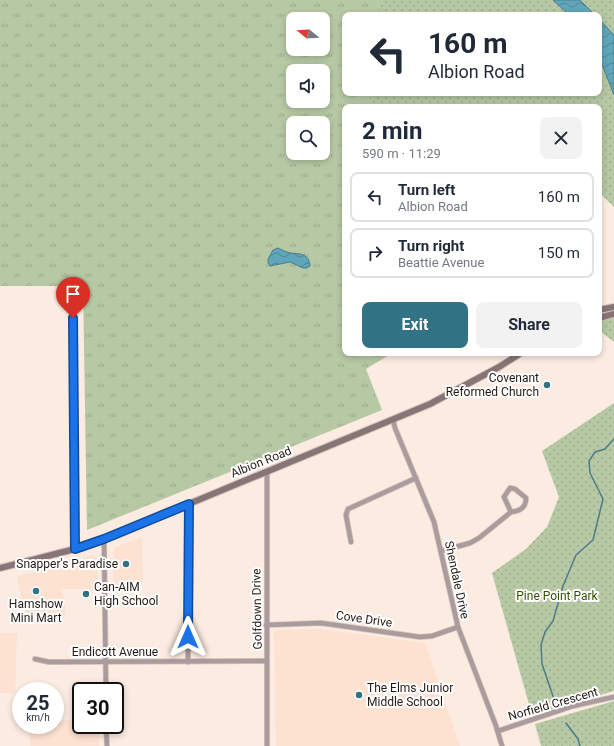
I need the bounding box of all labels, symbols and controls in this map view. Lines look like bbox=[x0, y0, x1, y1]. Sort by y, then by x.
north arrow bbox=[286, 12, 330, 56]
map controls bbox=[286, 12, 330, 160]
text: 160 m bbox=[428, 27, 507, 60]
icon: left bbox=[362, 28, 414, 80]
text: Albion Road bbox=[428, 61, 525, 82]
button: sound bbox=[286, 64, 330, 108]
button: search bbox=[286, 116, 330, 160]
text: 2 min bbox=[362, 117, 422, 145]
button: close bbox=[540, 117, 582, 159]
text: 590 m · 11:29 bbox=[362, 146, 441, 161]
text: Turn left bbox=[398, 181, 455, 199]
icon: left bbox=[364, 186, 386, 208]
text: 160 m bbox=[538, 188, 580, 206]
text: Albion Road bbox=[398, 199, 468, 214]
text: Turn right bbox=[398, 237, 464, 255]
icon: right bbox=[364, 242, 386, 264]
text: 150 m bbox=[538, 244, 580, 262]
text: Beattie Avenue bbox=[398, 255, 484, 270]
pin bbox=[56, 277, 90, 318]
icon: arrive bbox=[62, 283, 84, 305]
button: Exit bbox=[362, 302, 468, 348]
button: Share bbox=[476, 302, 582, 348]
place label: Covenant Reformed Church bbox=[446, 371, 539, 399]
marker: Covenant Reformed Church bbox=[542, 380, 552, 390]
street label: Albion Road bbox=[229, 443, 293, 481]
street label: Shendale Drive bbox=[442, 540, 472, 620]
place label: Snapper's Paradise bbox=[16, 557, 118, 571]
marker: Snapper's Paradise bbox=[121, 559, 131, 569]
street label: Golfdown Drive bbox=[249, 568, 265, 650]
place label: Can-AIM High School bbox=[94, 580, 158, 608]
marker: Hamshow Mini Mart bbox=[31, 586, 41, 596]
marker: Can-AIM High School bbox=[81, 589, 91, 599]
park label: Pine Point Park bbox=[516, 589, 599, 603]
place label: Hamshow Mini Mart bbox=[9, 597, 63, 625]
street label: Cove Drive bbox=[335, 608, 393, 630]
position arrow bbox=[167, 616, 209, 658]
street label: Endicott Avenue bbox=[72, 645, 158, 659]
place label: The Elms Junior Middle School bbox=[367, 681, 453, 709]
speed limit sign: 30 bbox=[72, 682, 124, 734]
street label: Norfield Crescent bbox=[507, 684, 600, 724]
marker: The Elms Junior Middle School bbox=[354, 690, 364, 700]
text: 25 bbox=[27, 691, 49, 715]
text: km/h bbox=[26, 712, 50, 723]

